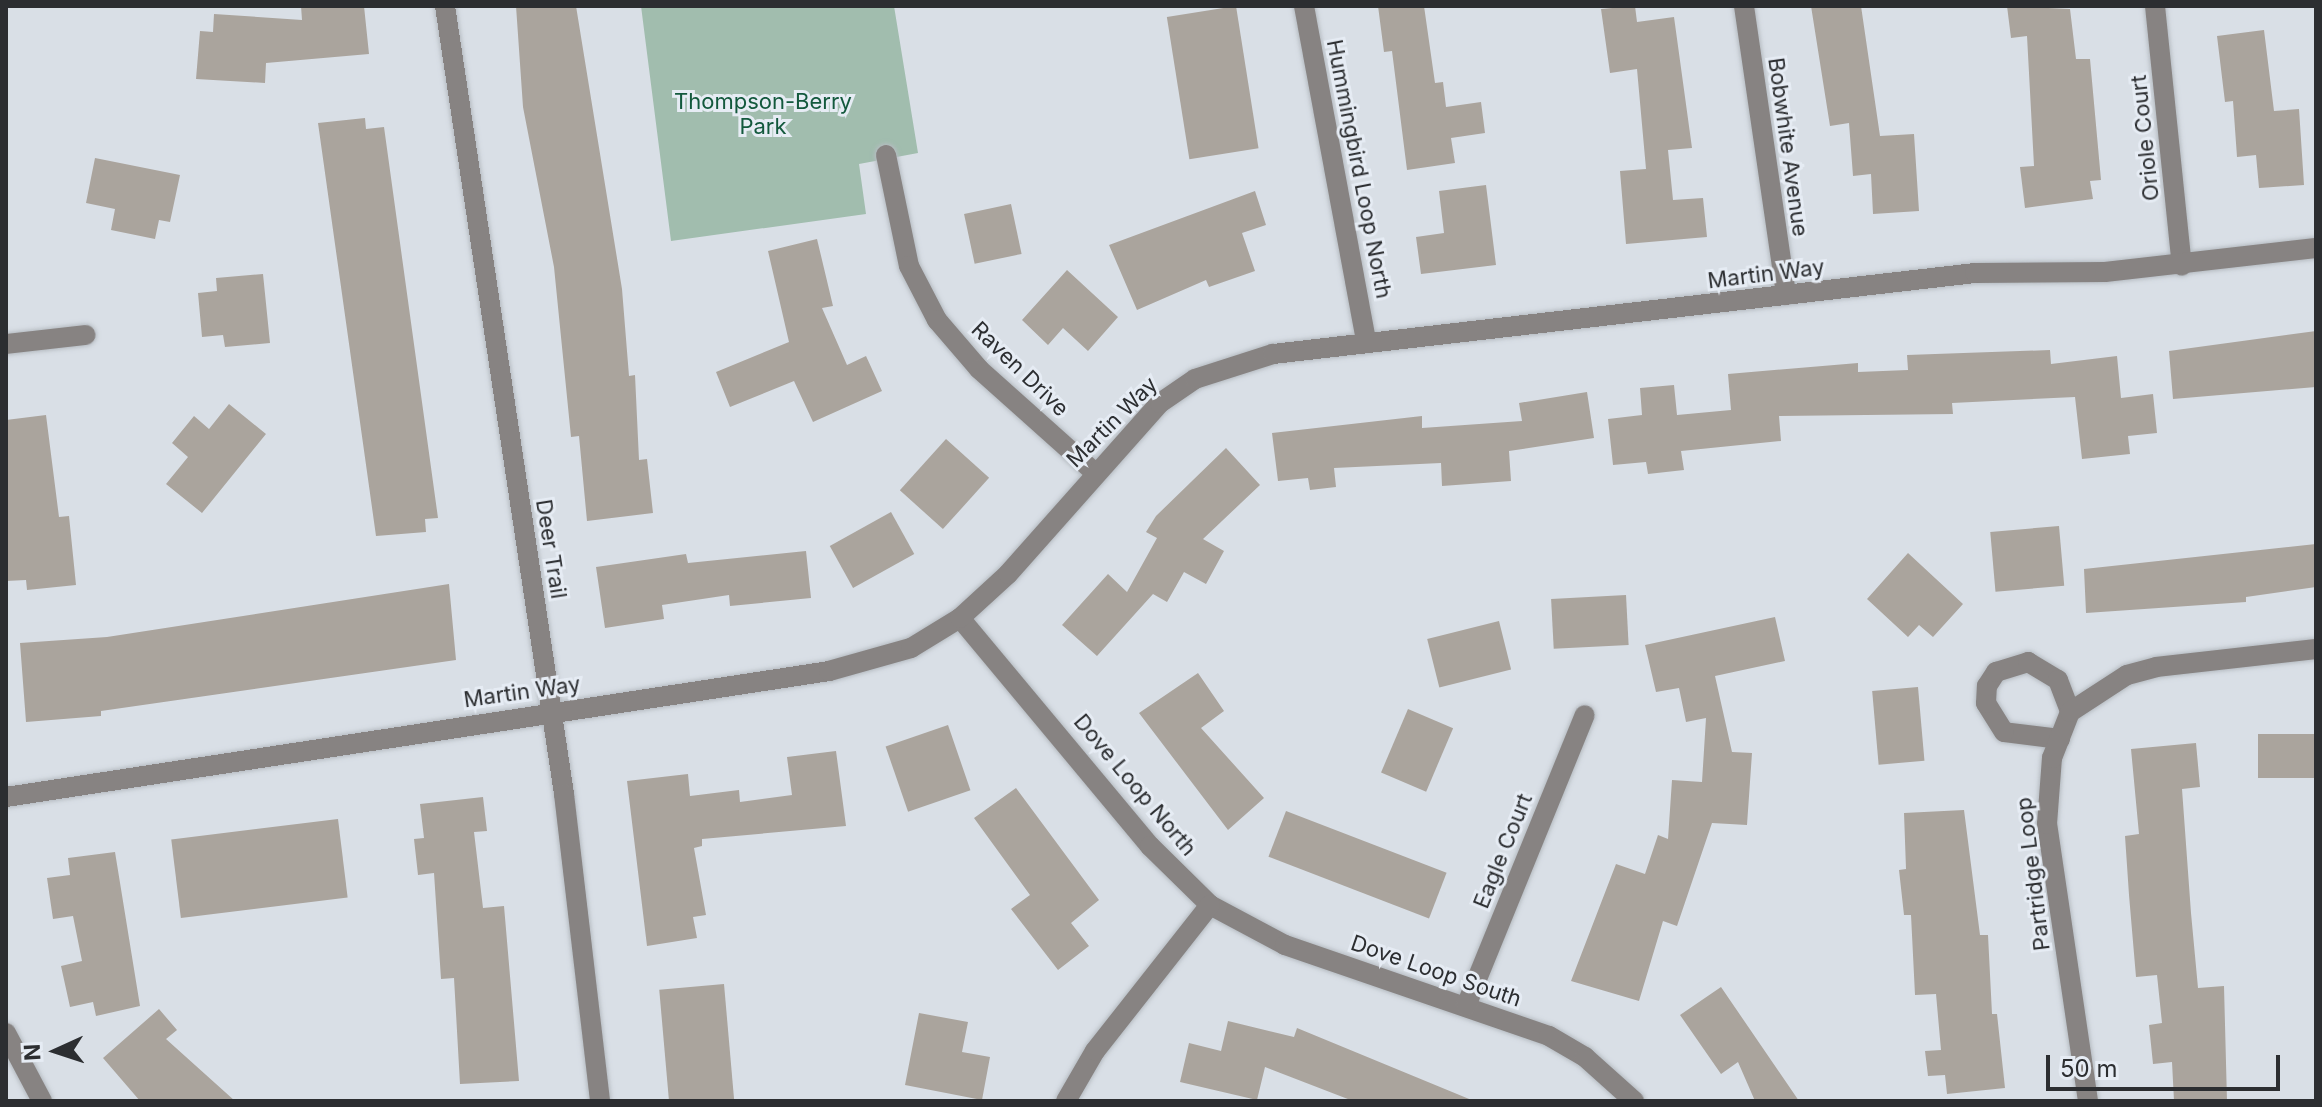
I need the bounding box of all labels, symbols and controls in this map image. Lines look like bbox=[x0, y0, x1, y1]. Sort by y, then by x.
street label: Hummingbird Loop North bbox=[1321, 37, 1397, 301]
street label: Bobwhite Avenue bbox=[1762, 56, 1814, 238]
street label: Oriole Court bbox=[2125, 74, 2165, 202]
park label: Thompson-Berry Park bbox=[674, 88, 852, 140]
street label: Martin Way bbox=[1706, 254, 1826, 294]
street label: Raven Drive bbox=[966, 316, 1074, 422]
street label: Martin Way bbox=[1061, 371, 1163, 473]
street label: Deer Trail bbox=[530, 497, 572, 601]
street label: Martin Way bbox=[462, 671, 582, 713]
street label: Dove Loop North bbox=[1068, 709, 1202, 861]
street label: Eagle Court bbox=[1468, 790, 1538, 912]
street label: Partridge Loop bbox=[2010, 796, 2056, 952]
street label: Dove Loop South bbox=[1347, 929, 1525, 1013]
north arrow bbox=[16, 1011, 96, 1091]
scale bar bbox=[2050, 1039, 2284, 1089]
text: N bbox=[19, 1043, 45, 1061]
text: 50 m bbox=[2060, 1054, 2118, 1083]

